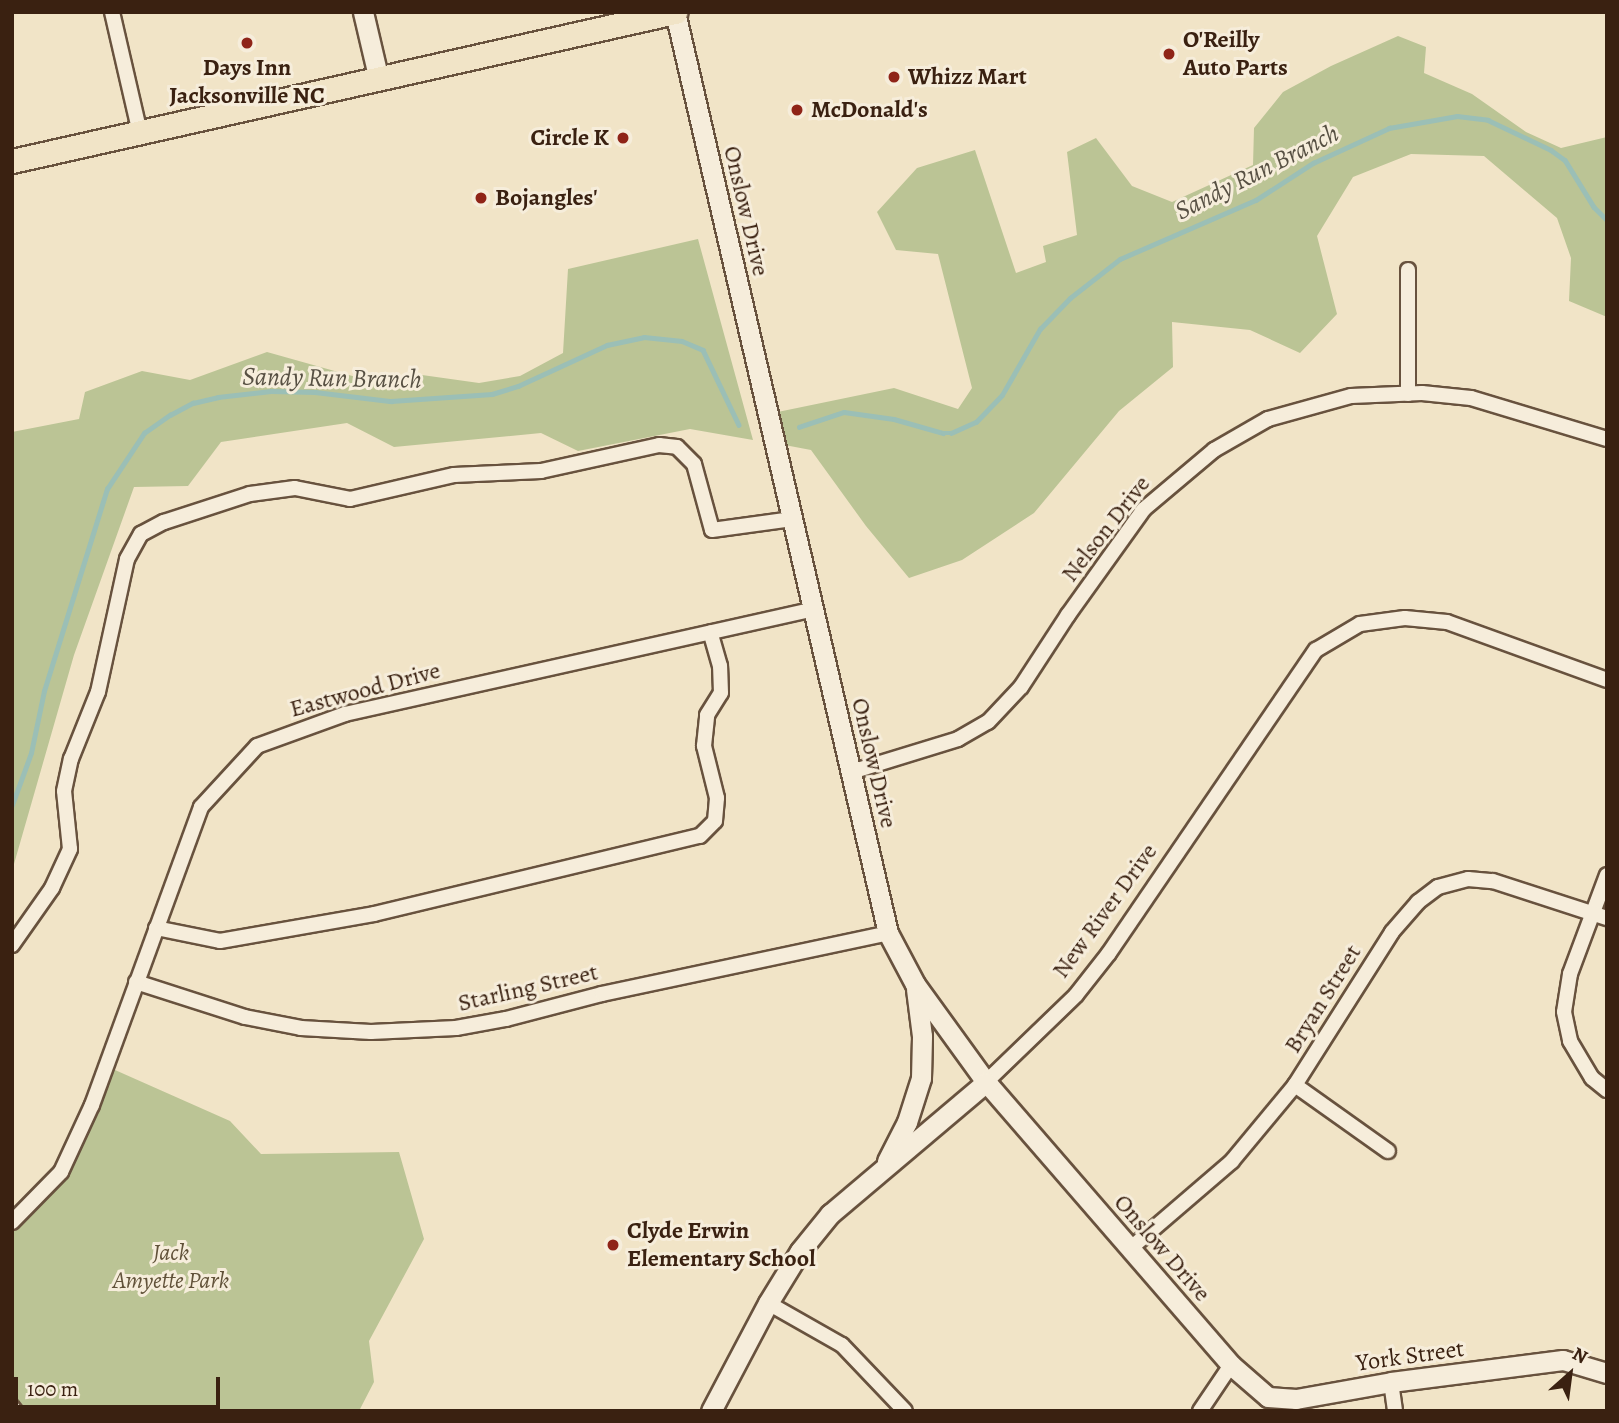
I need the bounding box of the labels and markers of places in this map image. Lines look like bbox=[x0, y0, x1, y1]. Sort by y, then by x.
place label: O'Reilly Auto Parts bbox=[1183, 26, 1288, 82]
marker: Days Inn Jacksonville NC bbox=[239, 35, 255, 51]
marker: O'Reilly Auto Parts bbox=[1161, 46, 1177, 62]
place label: Days Inn Jacksonville NC bbox=[169, 54, 325, 110]
place label: Whizz Mart bbox=[908, 63, 1027, 91]
marker: Whizz Mart bbox=[886, 69, 902, 85]
place label: McDonald's bbox=[811, 96, 928, 124]
marker: McDonald's bbox=[789, 102, 805, 118]
place label: Circle K bbox=[530, 124, 609, 152]
marker: Circle K bbox=[615, 130, 631, 146]
place label: Bojangles' bbox=[495, 184, 598, 212]
marker: Bojangles' bbox=[473, 190, 489, 206]
place label: Clyde Erwin Elementary School bbox=[627, 1217, 815, 1273]
marker: Clyde Erwin Elementary School bbox=[605, 1237, 621, 1253]

